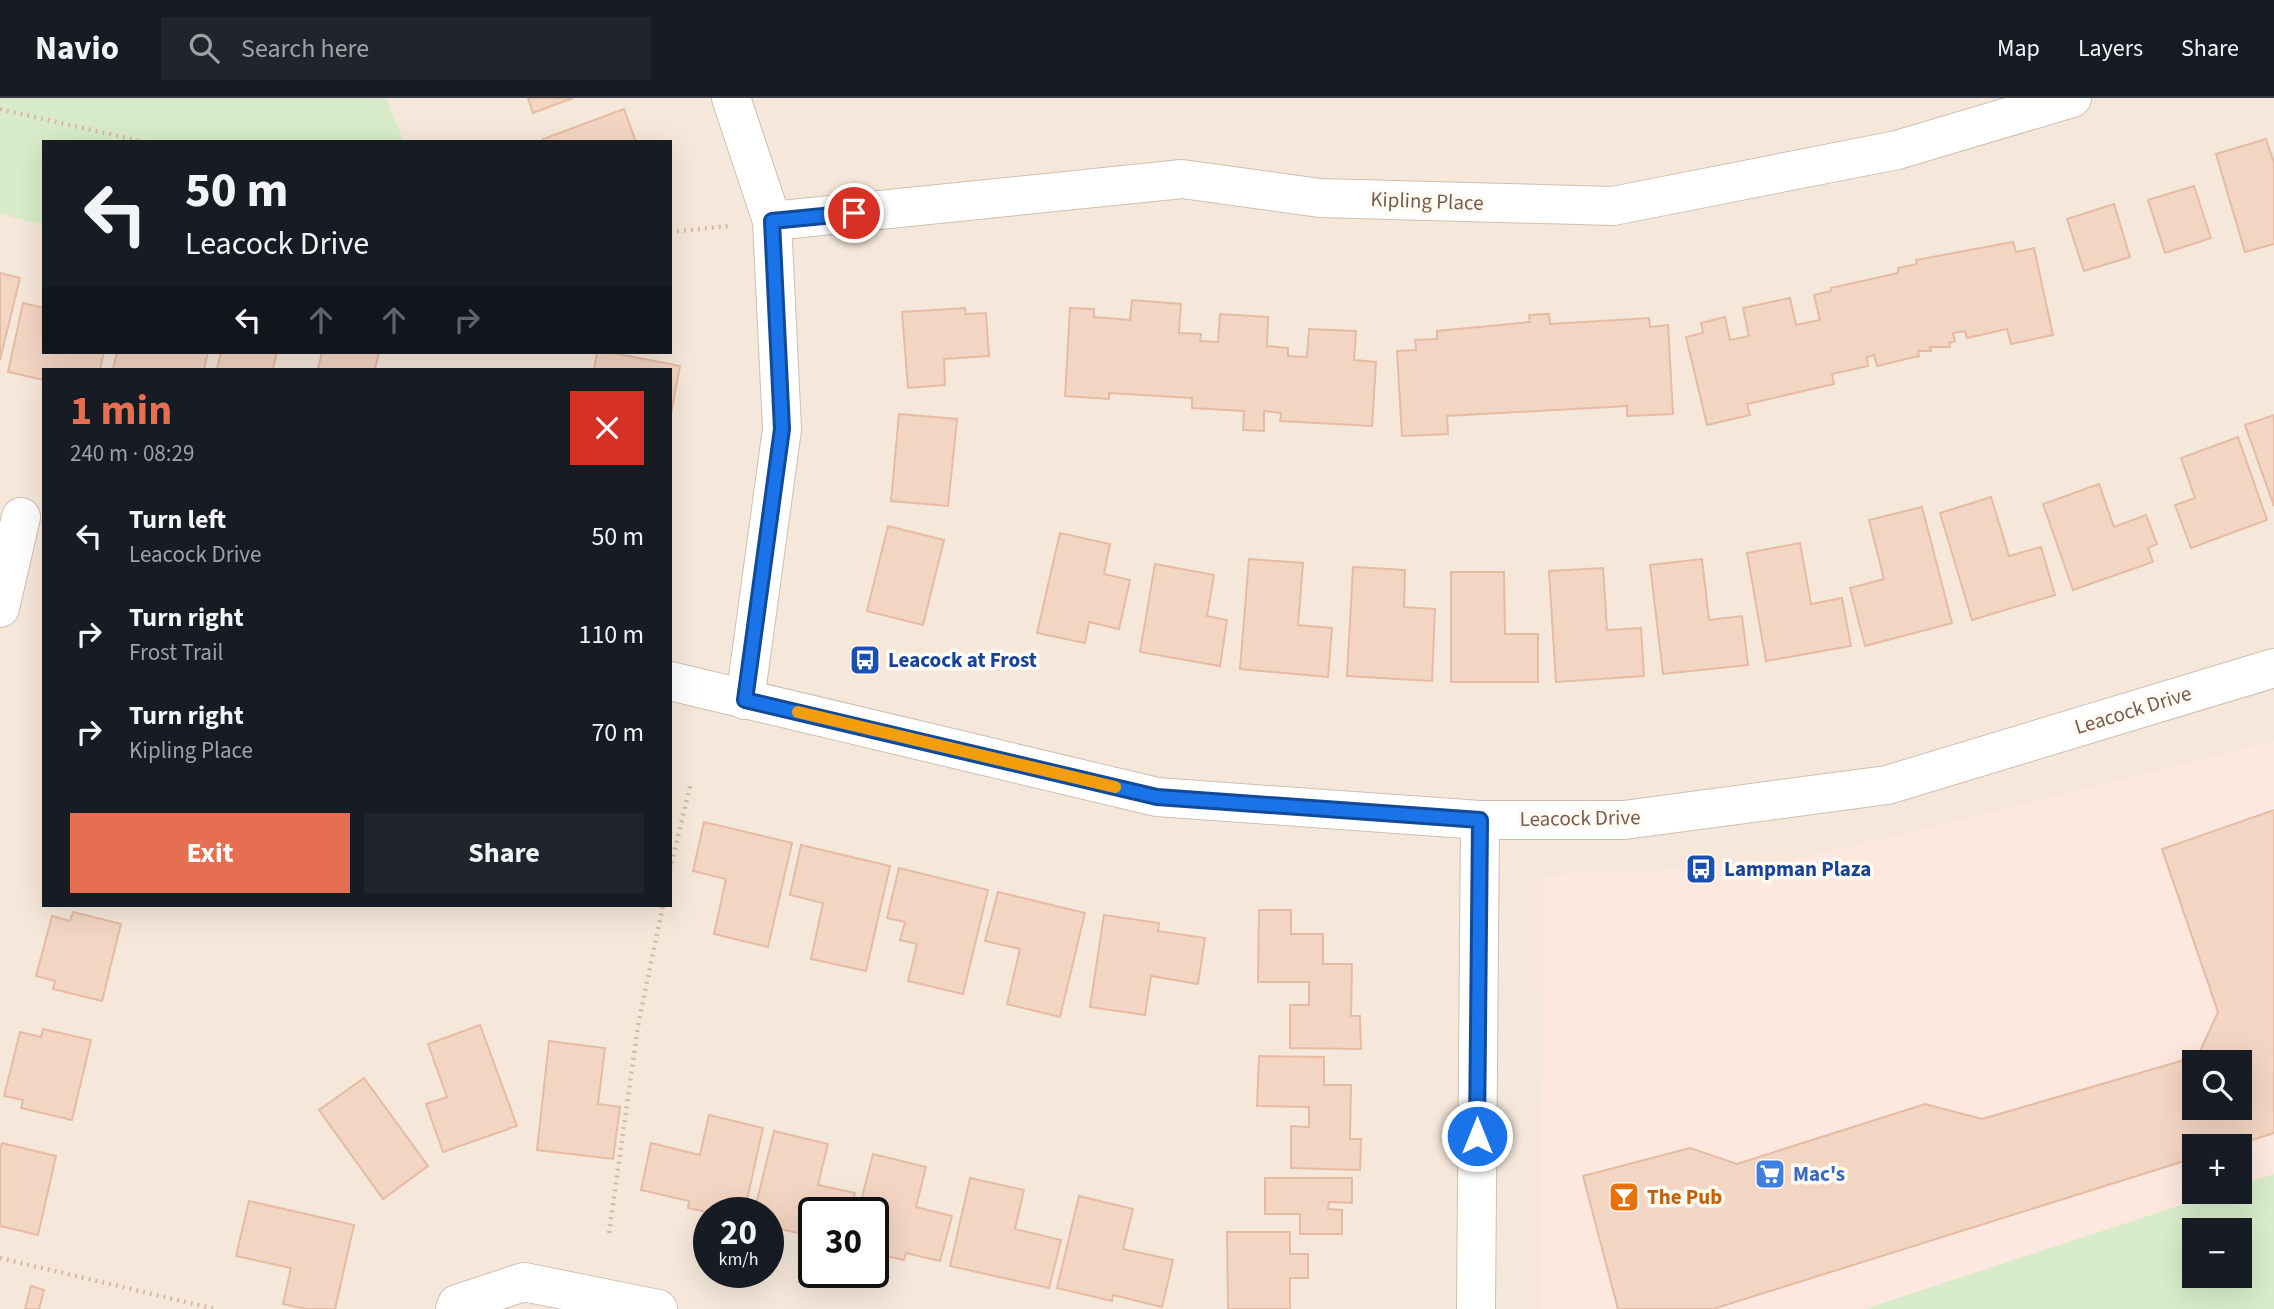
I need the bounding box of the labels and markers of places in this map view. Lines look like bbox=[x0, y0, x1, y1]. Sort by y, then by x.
pin bbox=[824, 183, 884, 243]
bus stop icon: Leacock at Frost bbox=[848, 643, 882, 677]
place label: Leacock at Frost bbox=[888, 645, 1037, 675]
bus stop icon: Lampman Plaza bbox=[1684, 852, 1718, 886]
place label: Lampman Plaza bbox=[1724, 854, 1871, 884]
supermarket icon: Mac's bbox=[1753, 1157, 1787, 1191]
place label: Mac's bbox=[1793, 1159, 1845, 1189]
bar icon: The Pub bbox=[1607, 1180, 1641, 1214]
place label: The Pub bbox=[1647, 1182, 1722, 1212]

